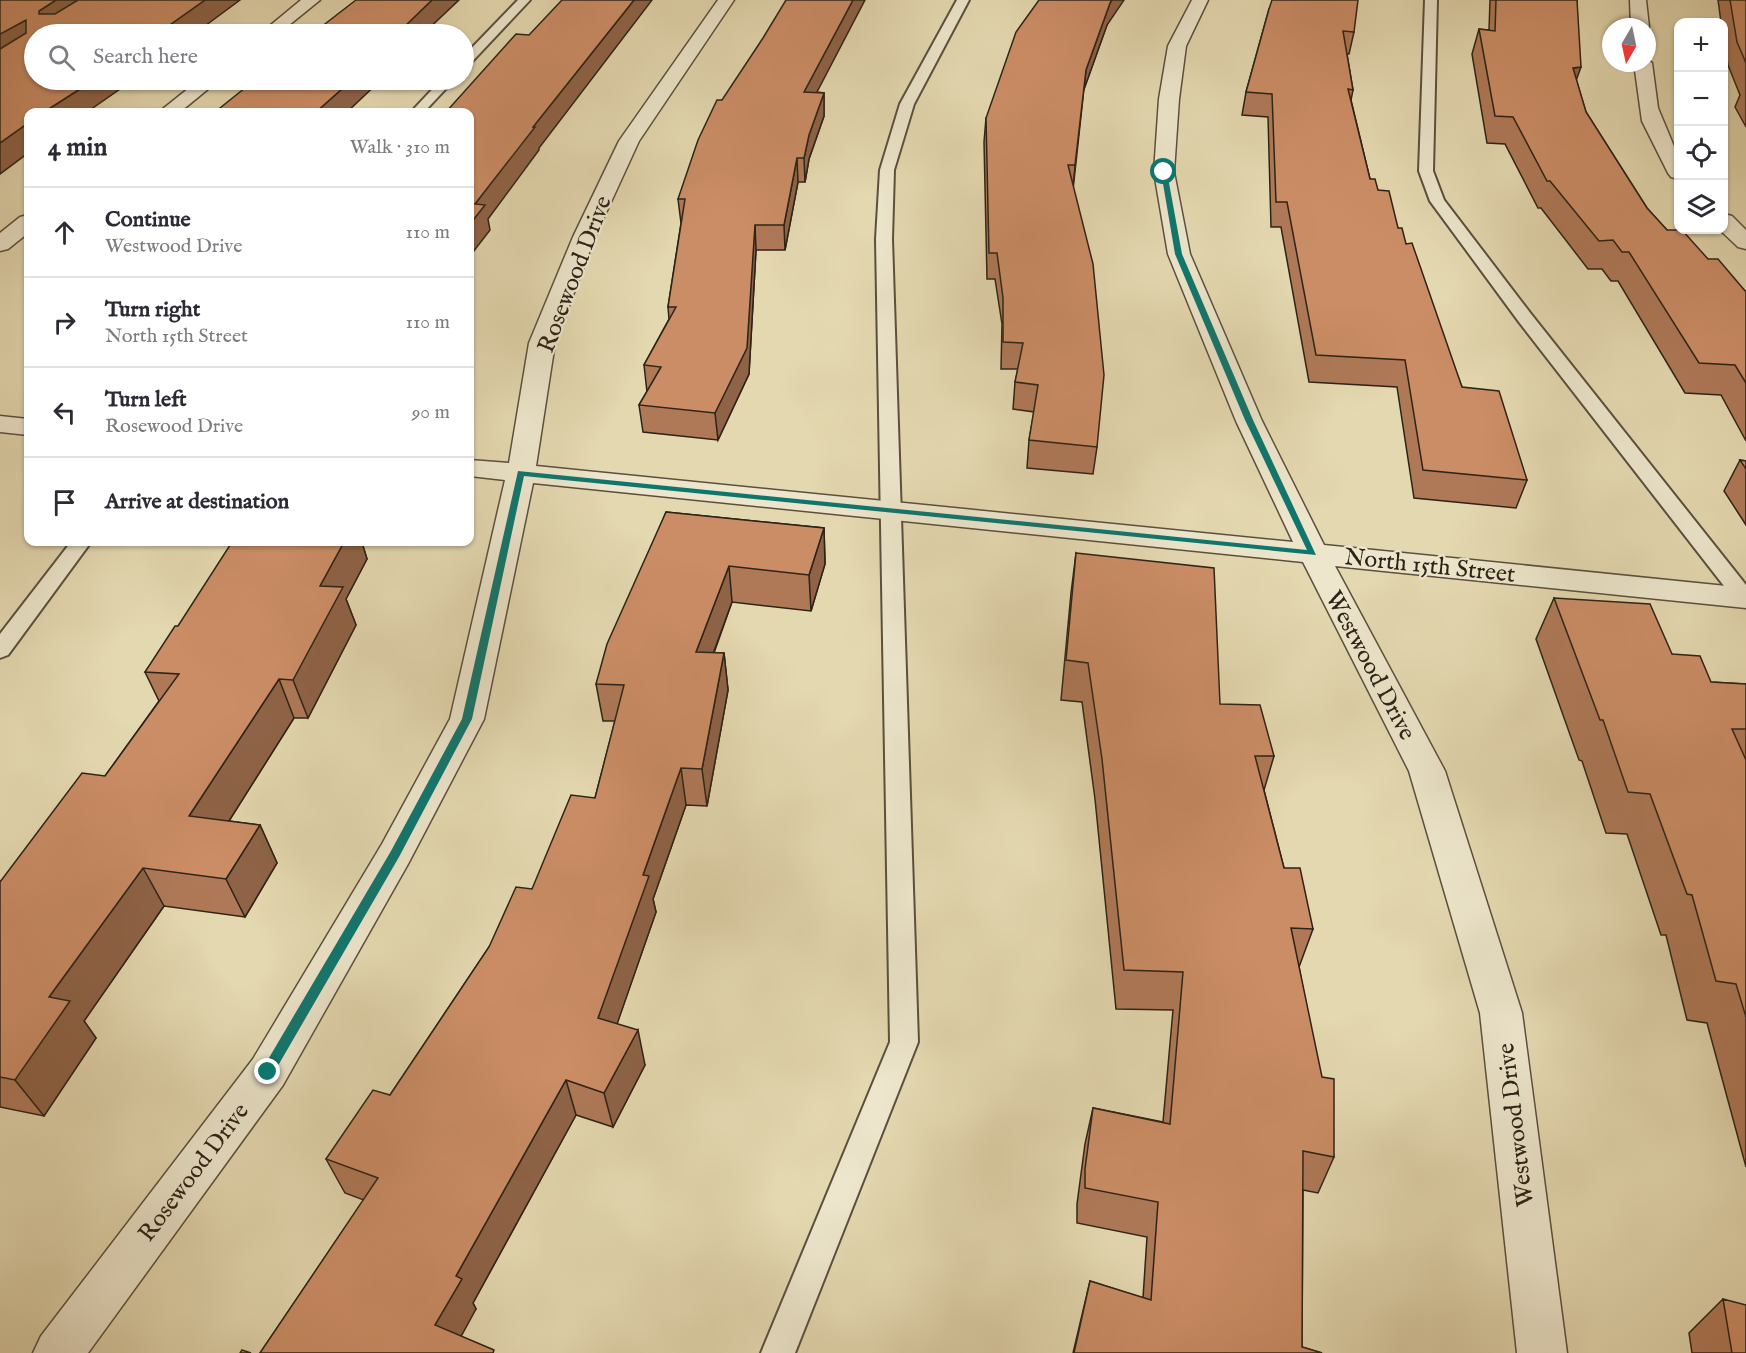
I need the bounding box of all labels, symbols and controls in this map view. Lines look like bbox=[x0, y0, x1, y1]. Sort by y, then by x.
north arrow bbox=[1602, 18, 1656, 72]
map controls bbox=[1674, 18, 1728, 234]
button: + bbox=[1674, 18, 1728, 72]
search box bbox=[24, 24, 474, 90]
icon: search bbox=[45, 41, 78, 74]
text: Search here bbox=[93, 43, 198, 71]
button: − bbox=[1674, 72, 1728, 126]
button: locate bbox=[1674, 126, 1728, 180]
text: 4 min bbox=[48, 131, 107, 164]
text: Walk · 310 m bbox=[350, 135, 450, 160]
route start bbox=[1150, 158, 1176, 184]
button: layers bbox=[1674, 180, 1728, 234]
street label: Rosewood Drive bbox=[531, 192, 620, 358]
text: Continue bbox=[105, 206, 191, 234]
icon: ahead bbox=[48, 216, 81, 249]
text: 110 m bbox=[406, 220, 450, 245]
text: Westwood Drive bbox=[105, 234, 242, 259]
text: Turn right bbox=[105, 296, 200, 324]
icon: right bbox=[48, 306, 81, 339]
text: 110 m bbox=[406, 310, 450, 335]
text: North 15th Street bbox=[105, 324, 248, 349]
text: Turn left bbox=[105, 386, 187, 414]
icon: left bbox=[48, 396, 81, 429]
text: 90 m bbox=[412, 400, 450, 425]
text: Rosewood Drive bbox=[105, 414, 243, 439]
icon: arrive bbox=[48, 486, 81, 519]
text: Arrive at destination bbox=[105, 488, 289, 516]
street label: North 15th Street bbox=[1343, 542, 1517, 591]
street label: Westwood Drive bbox=[1317, 586, 1422, 746]
street label: Westwood Drive bbox=[1491, 1041, 1542, 1208]
route end bbox=[254, 1058, 280, 1084]
street label: Rosewood Drive bbox=[132, 1097, 257, 1248]

